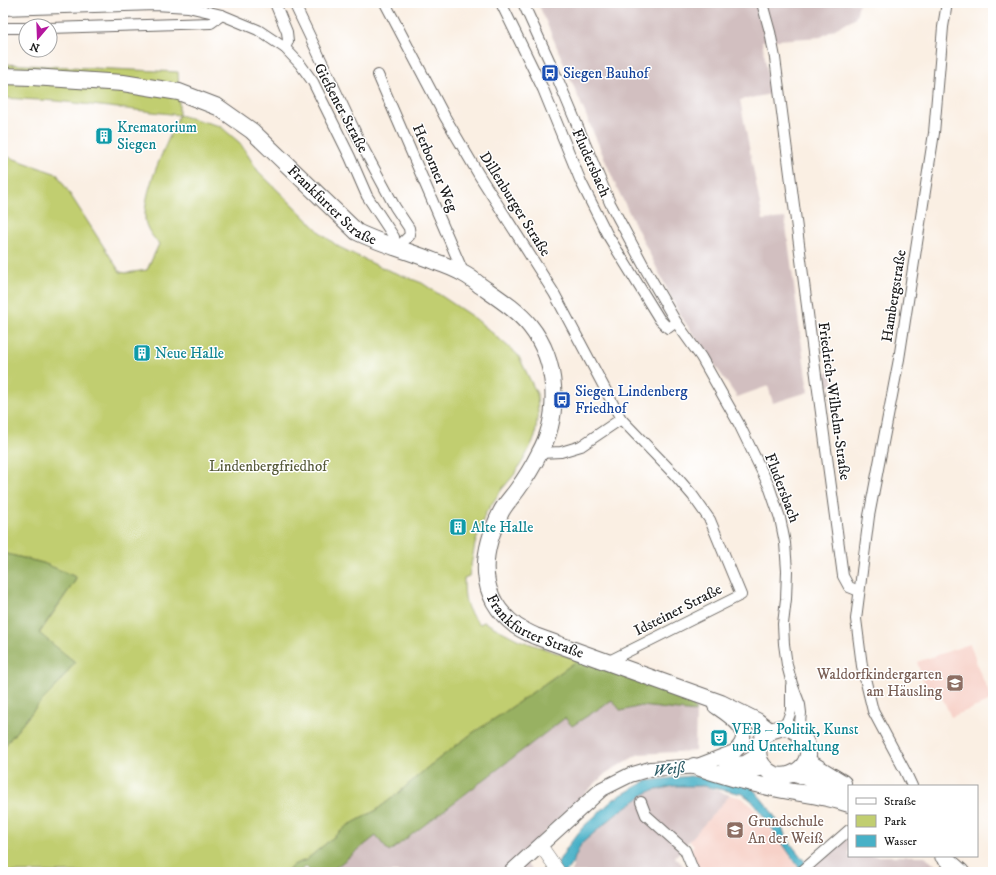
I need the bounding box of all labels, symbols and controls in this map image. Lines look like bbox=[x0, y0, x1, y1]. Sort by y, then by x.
north arrow bbox=[18, 18, 58, 58]
text: N bbox=[29, 38, 42, 55]
street label: Gießener Straße bbox=[309, 60, 373, 156]
bus stop icon: Siegen Bauhof bbox=[540, 63, 560, 83]
place label: Siegen Bauhof bbox=[563, 64, 651, 83]
place label: Krematorium Siegen bbox=[117, 118, 197, 154]
street label: Herborner Weg bbox=[408, 121, 462, 215]
building icon: Krematorium Siegen bbox=[94, 126, 114, 146]
street label: Fludersbach bbox=[567, 126, 615, 200]
street label: Dillenburger Straße bbox=[475, 148, 555, 260]
street label: Frankfurter Straße bbox=[284, 161, 379, 249]
street label: Hambergstraße bbox=[877, 248, 911, 344]
street label: Friedrich-Wilhelm-Straße bbox=[814, 321, 854, 481]
building icon: Neue Halle bbox=[132, 343, 152, 363]
place label: Neue Halle bbox=[155, 344, 224, 363]
place label: Siegen Lindenberg Friedhof bbox=[575, 382, 688, 418]
bus stop icon: Siegen Lindenberg Friedhof bbox=[552, 390, 572, 410]
street label: Fludersbach bbox=[760, 451, 804, 526]
park label: Lindenbergfriedhof bbox=[209, 457, 329, 476]
building icon: Alte Halle bbox=[448, 517, 468, 537]
place label: Alte Halle bbox=[471, 518, 533, 537]
street label: Idsteiner Straße bbox=[631, 580, 725, 640]
street label: Frankfurter Straße bbox=[482, 591, 586, 662]
place label: Waldorfkindergarten am Häusling bbox=[816, 665, 943, 701]
school or university icon: Waldorfkindergarten am Häusling bbox=[945, 673, 965, 693]
place label: VEB – Politik, Kunst und Unterhaltung bbox=[731, 720, 859, 756]
theatre icon: VEB – Politik, Kunst und Unterhaltung bbox=[709, 728, 729, 748]
water label: Weiß bbox=[652, 757, 687, 781]
legend bbox=[848, 785, 978, 857]
text: Straße bbox=[884, 794, 916, 809]
place label: Grundschule An der Weiß bbox=[748, 812, 824, 848]
text: Park bbox=[884, 814, 906, 829]
school or university icon: Grundschule An der Weiß bbox=[725, 820, 745, 840]
text: Wasser bbox=[883, 834, 917, 849]

